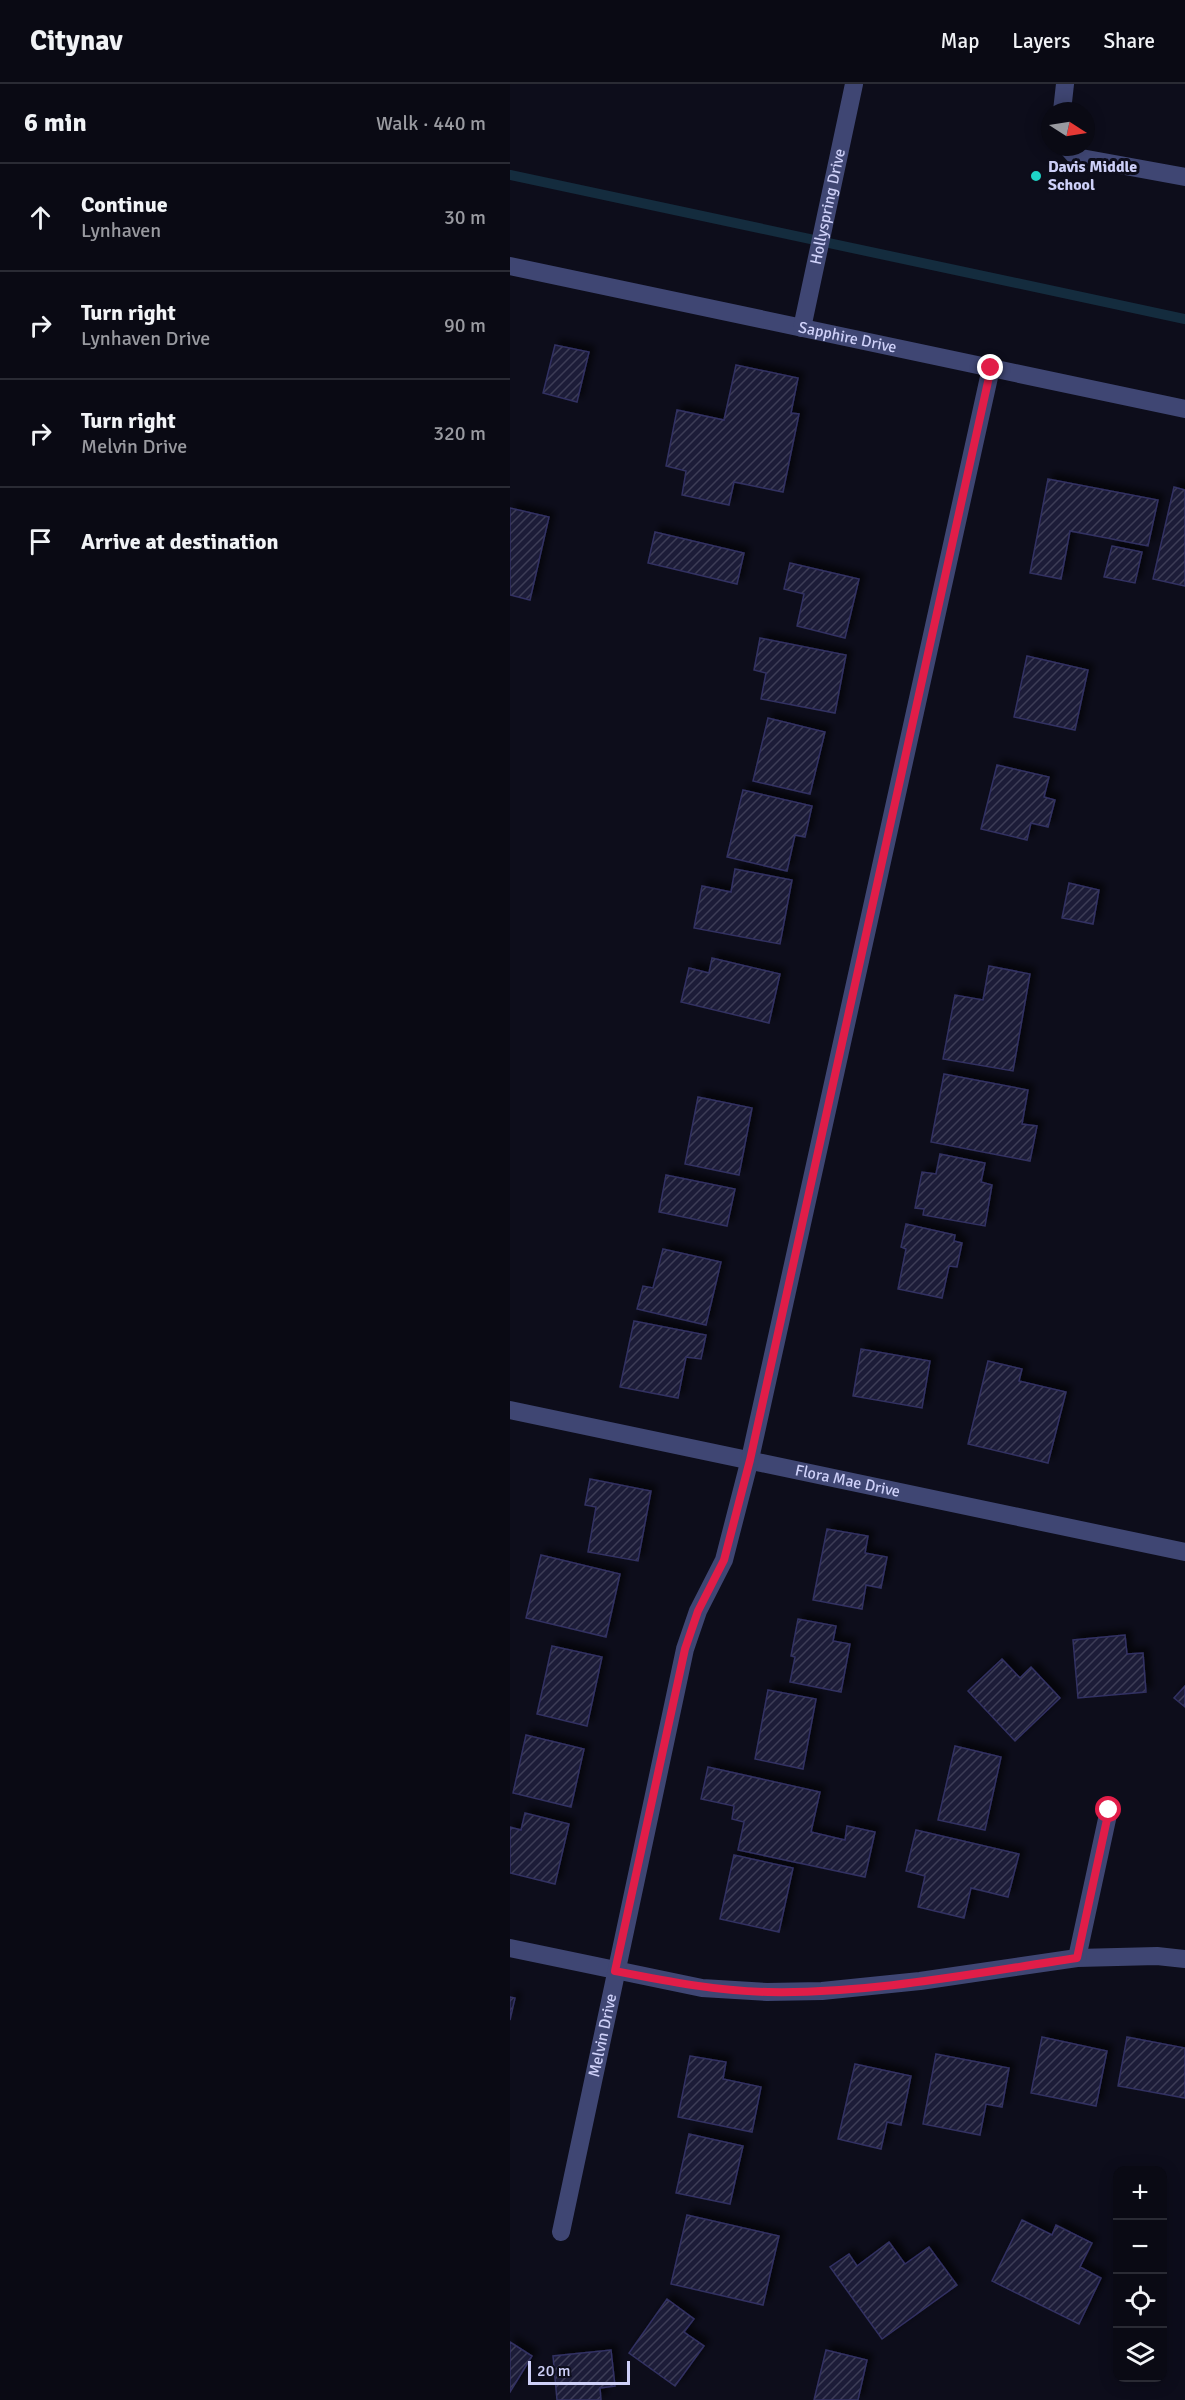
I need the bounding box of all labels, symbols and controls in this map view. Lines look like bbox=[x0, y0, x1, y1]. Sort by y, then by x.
text: Citynav bbox=[30, 24, 123, 58]
text: Map bbox=[941, 28, 979, 54]
text: Layers bbox=[1012, 28, 1070, 54]
text: Share bbox=[1103, 28, 1155, 54]
north arrow bbox=[1041, 102, 1095, 156]
text: 6 min bbox=[24, 107, 87, 139]
text: Walk · 440 m bbox=[376, 111, 486, 136]
street label: Hollyspring Drive bbox=[806, 147, 850, 267]
place label: Davis Middle School bbox=[1048, 157, 1137, 195]
marker: Davis Middle School bbox=[1029, 169, 1043, 183]
text: Continue bbox=[81, 191, 168, 218]
icon: ahead bbox=[24, 201, 57, 234]
text: 30 m bbox=[444, 205, 486, 230]
text: Lynhaven bbox=[81, 218, 161, 243]
text: Turn right bbox=[81, 299, 176, 326]
icon: right bbox=[24, 309, 57, 342]
text: 90 m bbox=[444, 313, 486, 338]
street label: Sapphire Drive bbox=[797, 317, 898, 358]
text: Lynhaven Drive bbox=[81, 326, 210, 351]
route end bbox=[977, 354, 1003, 380]
text: Turn right bbox=[81, 407, 176, 434]
icon: right bbox=[24, 417, 57, 450]
text: 320 m bbox=[433, 421, 486, 446]
text: Melvin Drive bbox=[81, 434, 187, 459]
icon: arrive bbox=[24, 525, 57, 558]
text: Arrive at destination bbox=[81, 528, 278, 555]
street label: Flora Mae Drive bbox=[793, 1460, 902, 1502]
route start bbox=[1095, 1796, 1121, 1822]
street label: Melvin Drive bbox=[584, 1992, 621, 2079]
map controls bbox=[1113, 2166, 1167, 2382]
button: + bbox=[1113, 2166, 1167, 2220]
button: − bbox=[1113, 2220, 1167, 2274]
button: locate bbox=[1113, 2274, 1167, 2328]
button: layers bbox=[1113, 2328, 1167, 2382]
scale bar bbox=[528, 2358, 630, 2386]
text: 20 m bbox=[537, 2361, 571, 2381]

